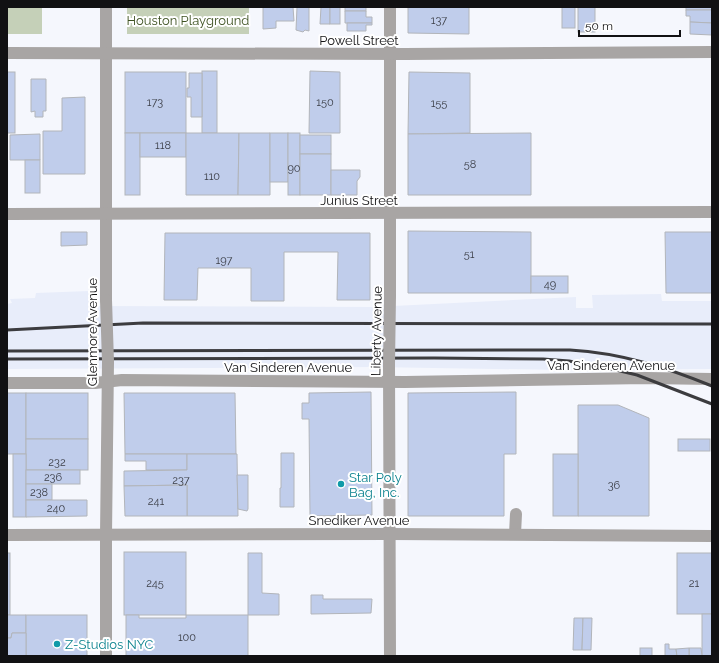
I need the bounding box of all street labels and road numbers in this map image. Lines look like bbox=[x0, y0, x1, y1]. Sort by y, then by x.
street label: Powell Street bbox=[319, 33, 399, 48]
street label: Junius Street bbox=[320, 193, 398, 208]
street label: Glenmore Avenue bbox=[85, 278, 100, 386]
street label: Liberty Avenue bbox=[368, 285, 385, 376]
street label: Van Sinderen Avenue bbox=[547, 358, 675, 373]
street label: Van Sinderen Avenue bbox=[224, 360, 352, 375]
street label: Snediker Avenue bbox=[309, 513, 410, 528]

